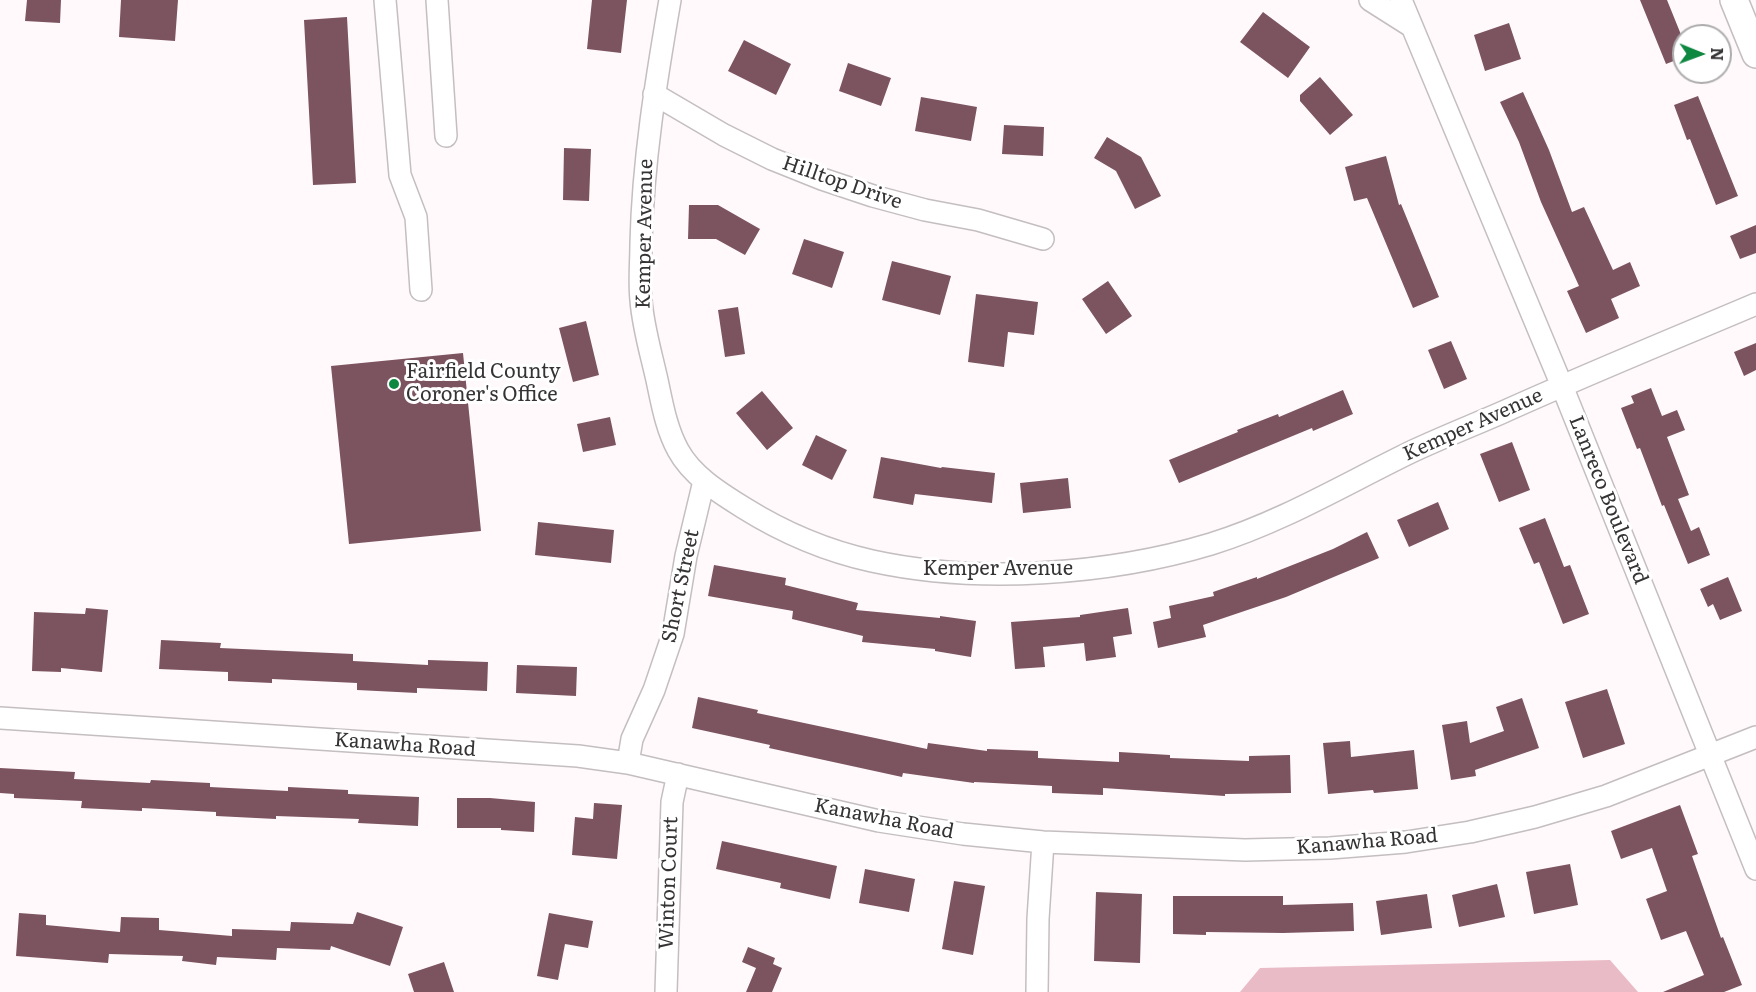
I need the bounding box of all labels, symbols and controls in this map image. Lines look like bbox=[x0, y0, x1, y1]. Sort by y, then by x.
north arrow bbox=[1672, 24, 1732, 84]
text: N bbox=[1706, 47, 1730, 61]
street label: Hilltop Drive bbox=[779, 151, 905, 215]
street label: Kemper Avenue bbox=[632, 159, 658, 309]
place label: Fairfield County Coroner's Office bbox=[406, 360, 560, 407]
marker: Fairfield County Coroner's Office bbox=[387, 377, 401, 391]
street label: Kemper Avenue bbox=[1399, 383, 1547, 467]
street label: Lanreco Boulevard bbox=[1563, 412, 1653, 588]
street label: Short Street bbox=[657, 527, 705, 645]
street label: Kemper Avenue bbox=[923, 557, 1073, 581]
street label: Kanawha Road bbox=[333, 728, 477, 762]
street label: Kanawha Road bbox=[812, 794, 956, 844]
street label: Winton Court bbox=[655, 816, 683, 950]
street label: Kanawha Road bbox=[1295, 824, 1439, 860]

